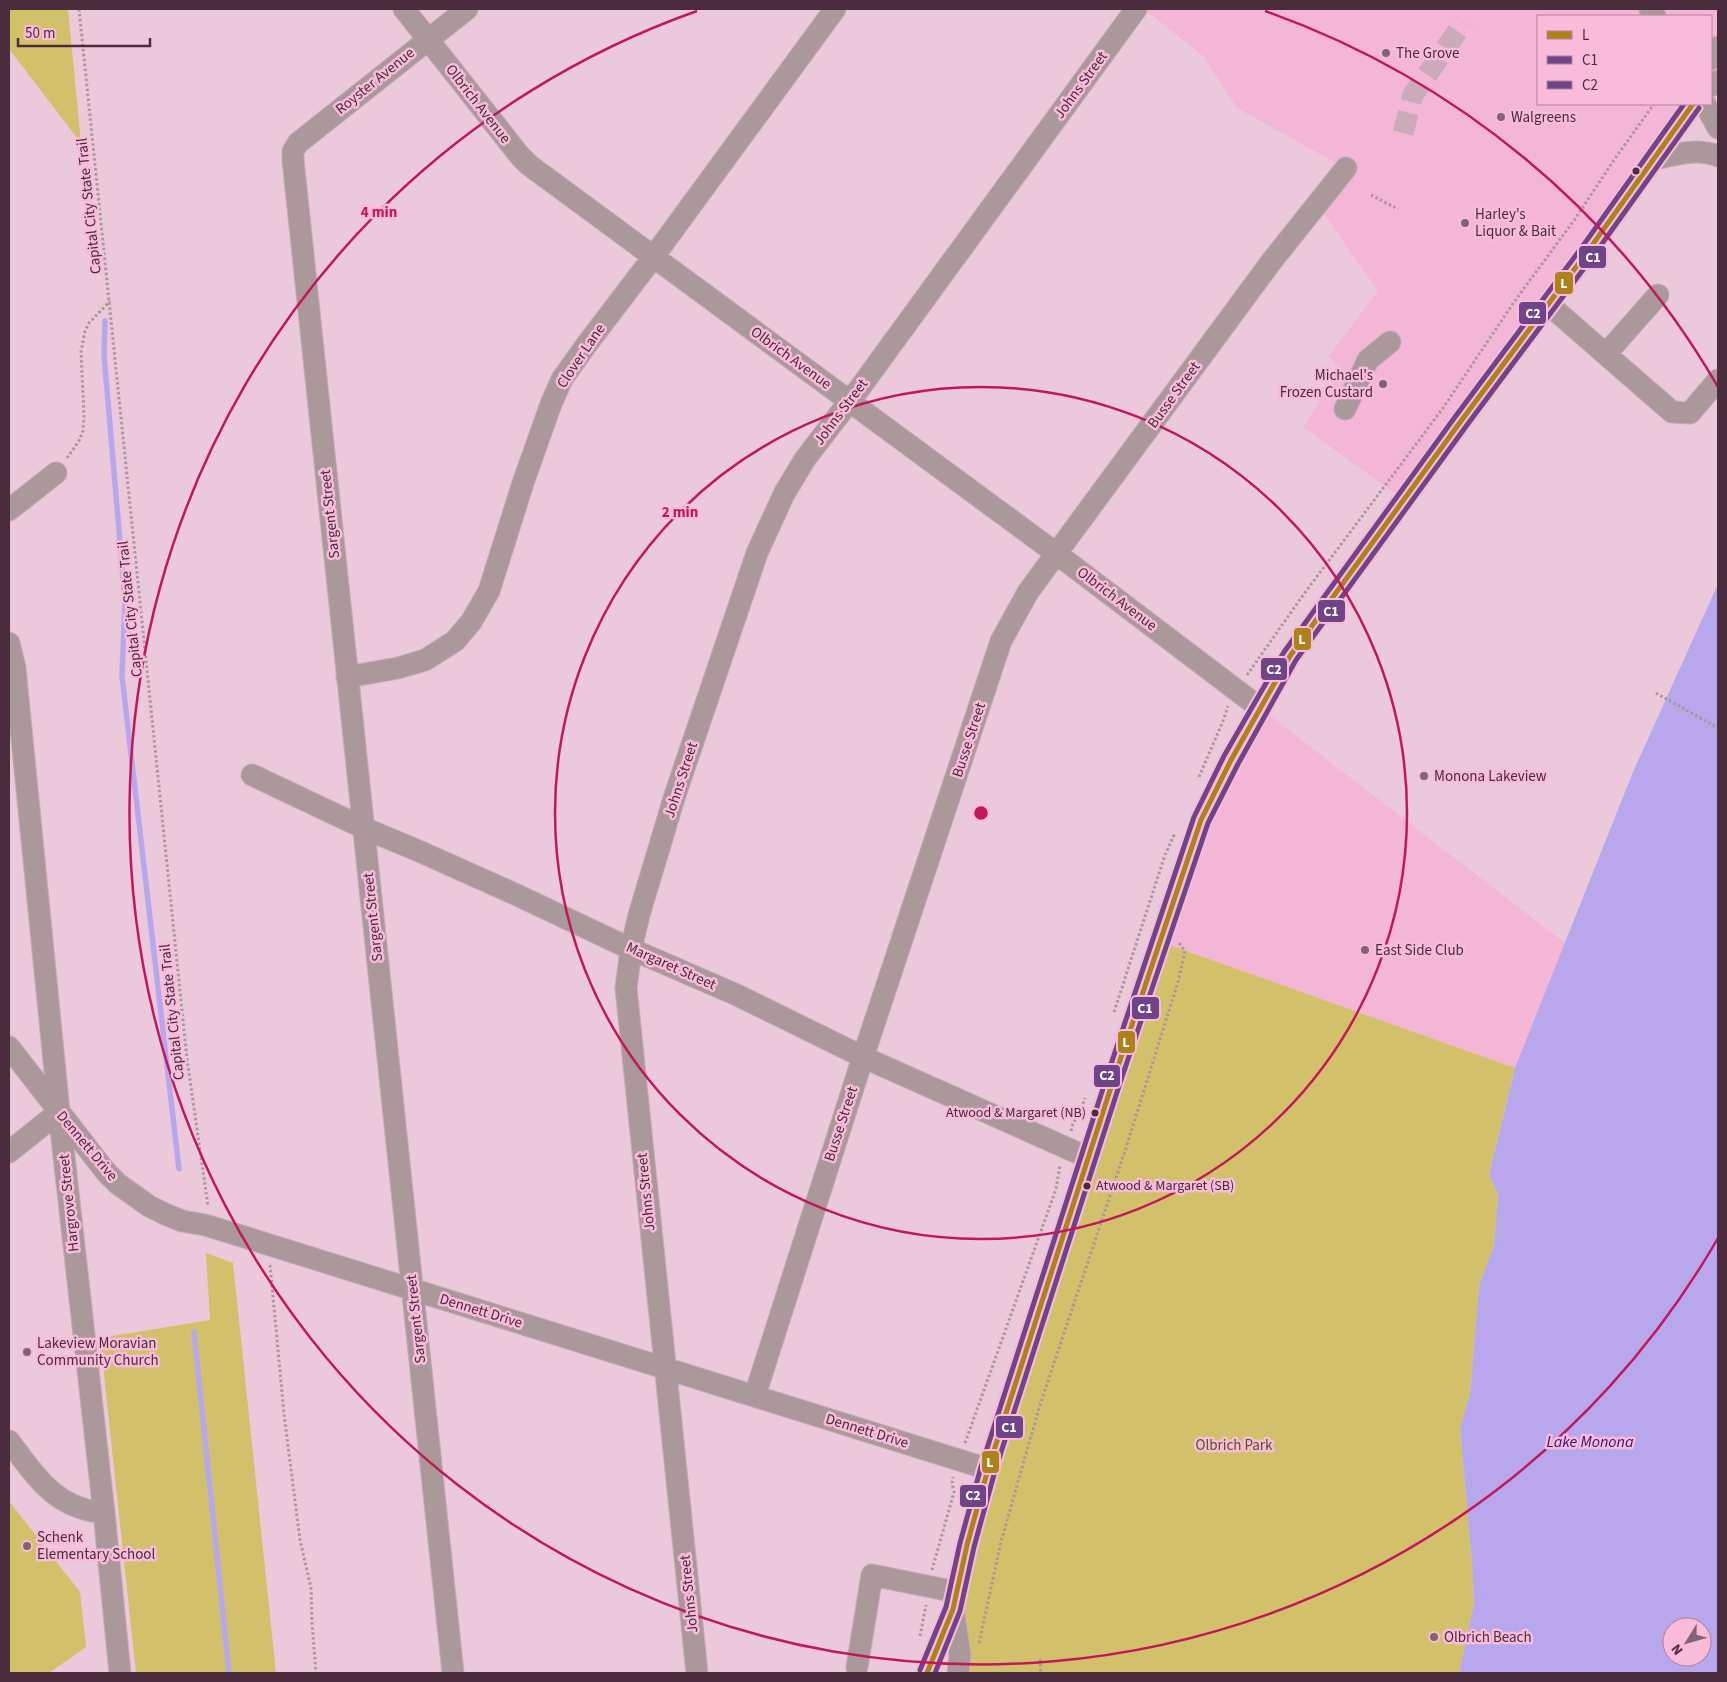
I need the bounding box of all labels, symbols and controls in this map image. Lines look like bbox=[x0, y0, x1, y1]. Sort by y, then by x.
scale bar bbox=[18, 15, 150, 47]
legend bbox=[1537, 15, 1712, 105]
text: 50 m bbox=[25, 23, 55, 44]
text: L bbox=[1582, 25, 1589, 46]
street label: Royster Avenue bbox=[331, 43, 419, 119]
place label: The Grove bbox=[1396, 43, 1459, 64]
street label: Johns Street bbox=[1049, 47, 1113, 123]
marker: The Grove bbox=[1380, 47, 1392, 59]
text: C1 bbox=[1582, 50, 1598, 71]
street label: Olbrich Avenue bbox=[440, 60, 516, 148]
text: C2 bbox=[1582, 75, 1598, 96]
place label: Walgreens bbox=[1511, 107, 1576, 128]
marker: Walgreens bbox=[1495, 111, 1507, 123]
street label: Capital City State Trail bbox=[71, 137, 107, 275]
unlabelled marker bbox=[1631, 166, 1641, 176]
text: 4 min bbox=[361, 202, 397, 223]
place label: Harley's Liquor & Bait bbox=[1475, 204, 1556, 242]
marker: Harley's Liquor & Bait bbox=[1459, 217, 1471, 229]
line badge: C1 bbox=[1578, 245, 1607, 269]
text: C1 bbox=[1585, 248, 1601, 268]
line badge: L bbox=[1554, 271, 1574, 295]
text: L bbox=[1560, 274, 1568, 294]
line badge: C2 bbox=[1518, 301, 1547, 325]
text: C2 bbox=[1525, 304, 1541, 324]
street label: Clover Lane bbox=[552, 320, 610, 392]
street label: Olbrich Avenue bbox=[746, 322, 836, 394]
street label: Busse Street bbox=[1143, 357, 1205, 433]
place label: Michael's Frozen Custard bbox=[1280, 365, 1373, 403]
street label: Johns Street bbox=[809, 374, 873, 450]
marker: Michael's Frozen Custard bbox=[1377, 378, 1389, 390]
street label: Sargent Street bbox=[315, 469, 345, 559]
text: 2 min bbox=[662, 502, 698, 523]
street label: Capital City State Trail bbox=[112, 540, 148, 678]
street label: Olbrich Avenue bbox=[1073, 562, 1161, 636]
line badge: C1 bbox=[1317, 599, 1346, 623]
text: C1 bbox=[1323, 602, 1339, 622]
line badge: L bbox=[1293, 627, 1312, 651]
text: L bbox=[1298, 630, 1306, 650]
line badge: C2 bbox=[1260, 657, 1288, 681]
text: C2 bbox=[1266, 660, 1282, 680]
street label: Busse Street bbox=[947, 700, 991, 780]
street label: Johns Street bbox=[659, 739, 703, 821]
place label: Monona Lakeview bbox=[1434, 766, 1547, 787]
marker: Monona Lakeview bbox=[1418, 770, 1430, 782]
centre of rings bbox=[972, 804, 990, 822]
street label: Sargent Street bbox=[358, 872, 388, 962]
street label: Margaret Street bbox=[623, 937, 719, 995]
place label: East Side Club bbox=[1375, 940, 1464, 961]
street label: Capital City State Trail bbox=[154, 943, 190, 1081]
marker: East Side Club bbox=[1359, 944, 1371, 956]
line badge: C1 bbox=[1131, 996, 1160, 1020]
text: C1 bbox=[1137, 999, 1153, 1019]
line badge: L bbox=[1117, 1030, 1136, 1054]
text: L bbox=[1122, 1033, 1130, 1053]
line badge: C2 bbox=[1093, 1064, 1121, 1088]
text: C2 bbox=[1099, 1066, 1115, 1086]
street label: Busse Street bbox=[819, 1084, 863, 1164]
place label: Atwood & Margaret (NB) bbox=[946, 1103, 1086, 1123]
street label: Dennett Drive bbox=[51, 1106, 123, 1186]
marker: Atwood & Margaret (NB) bbox=[1090, 1108, 1100, 1118]
street label: Johns Street bbox=[631, 1152, 661, 1232]
street label: Hargrove Street bbox=[53, 1153, 85, 1253]
place label: Atwood & Margaret (SB) bbox=[1096, 1176, 1234, 1196]
marker: Atwood & Margaret (SB) bbox=[1082, 1181, 1092, 1191]
street label: Sargent Street bbox=[401, 1274, 431, 1364]
street label: Dennett Drive bbox=[437, 1288, 525, 1334]
place label: Lakeview Moravian Community Church bbox=[37, 1333, 159, 1371]
marker: Lakeview Moravian Community Church bbox=[21, 1346, 33, 1358]
street label: Dennett Drive bbox=[823, 1408, 911, 1454]
line badge: C1 bbox=[995, 1415, 1024, 1439]
text: C1 bbox=[1001, 1418, 1017, 1438]
water label: Lake Monona bbox=[1546, 1431, 1634, 1453]
park label: Olbrich Park bbox=[1195, 1435, 1273, 1456]
line badge: L bbox=[981, 1450, 1000, 1474]
text: L bbox=[986, 1453, 994, 1473]
line badge: C2 bbox=[959, 1484, 987, 1508]
text: C2 bbox=[965, 1486, 981, 1506]
place label: Schenk Elementary School bbox=[37, 1527, 155, 1565]
marker: Schenk Elementary School bbox=[21, 1540, 33, 1552]
street label: Johns Street bbox=[674, 1554, 704, 1634]
north arrow bbox=[1662, 1617, 1712, 1667]
place label: Olbrich Beach bbox=[1444, 1627, 1532, 1648]
marker: Olbrich Beach bbox=[1428, 1631, 1440, 1643]
text: N bbox=[1667, 1639, 1688, 1659]

